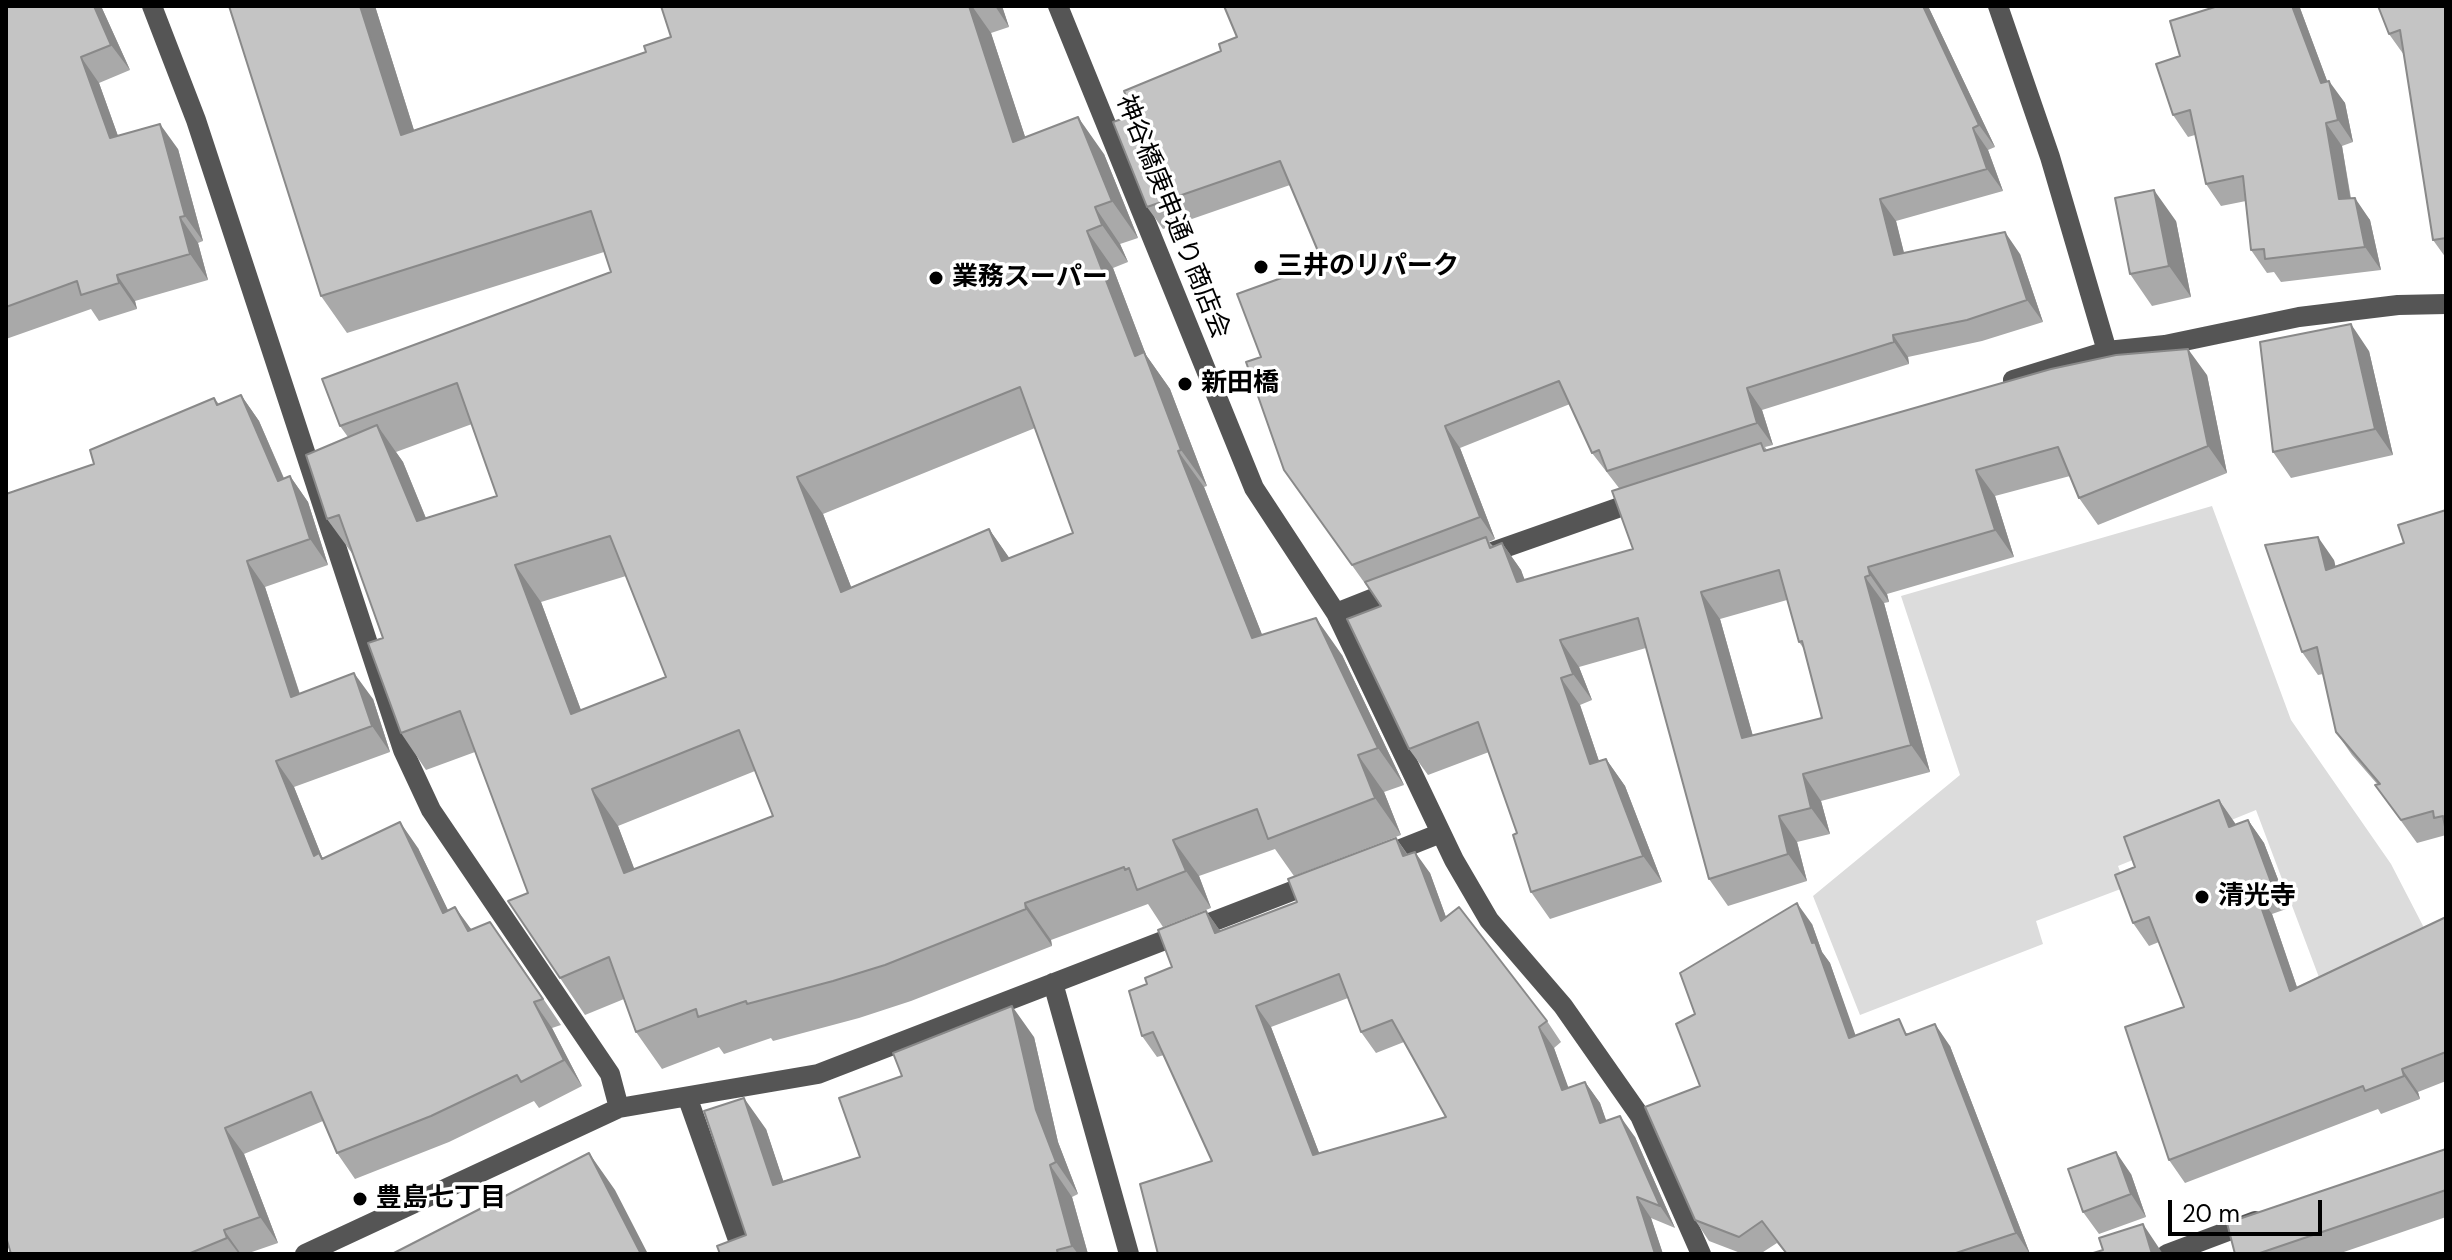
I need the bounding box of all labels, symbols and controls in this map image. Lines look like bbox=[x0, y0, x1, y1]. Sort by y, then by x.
street label: 神谷橋庚申通り商店会 bbox=[1109, 91, 1235, 343]
place label: 三井のリパーク bbox=[1277, 251, 1459, 283]
marker: 三井のリパーク bbox=[1252, 258, 1270, 276]
place label: 業務スーパー bbox=[952, 262, 1108, 294]
marker: 業務スーパー bbox=[927, 269, 945, 287]
place label: 新田橋 bbox=[1201, 368, 1279, 400]
marker: 新田橋 bbox=[1176, 375, 1194, 393]
place label: 清光寺 bbox=[2218, 881, 2296, 913]
marker: 清光寺 bbox=[2193, 888, 2211, 906]
place label: 豊島七丁目 bbox=[376, 1183, 506, 1215]
scale bar bbox=[2172, 1184, 2326, 1234]
marker: 豊島七丁目 bbox=[351, 1190, 369, 1208]
text: 20 m bbox=[2182, 1198, 2240, 1229]

